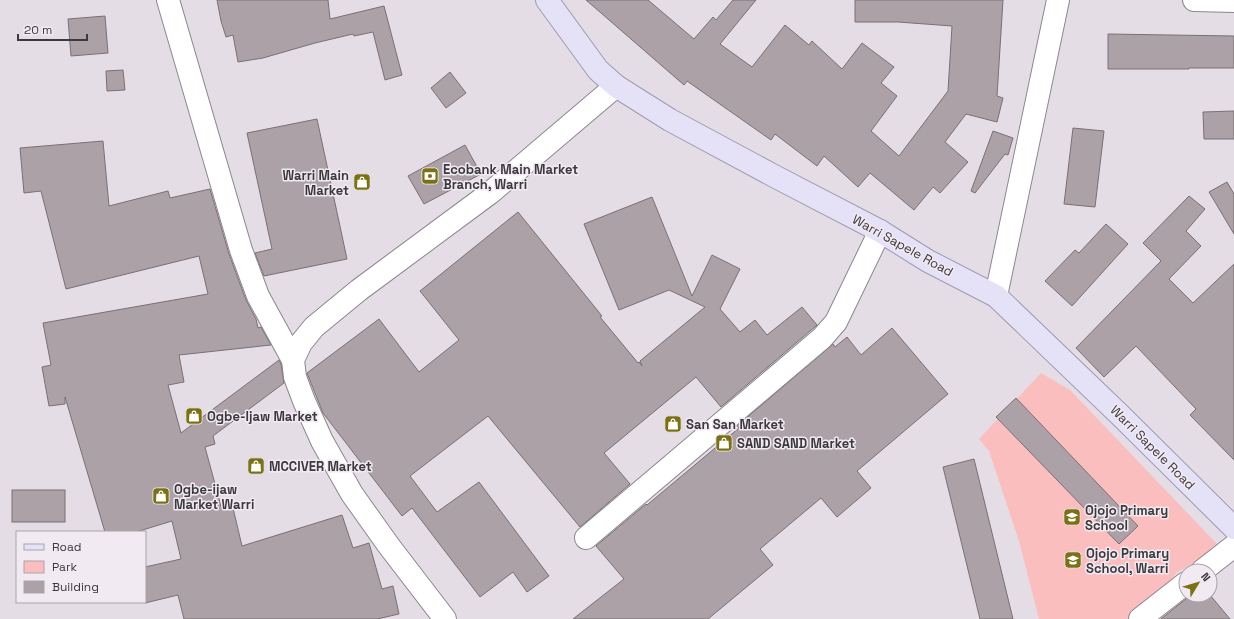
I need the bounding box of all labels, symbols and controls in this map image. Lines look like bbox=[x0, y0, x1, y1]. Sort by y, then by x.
scale bar bbox=[18, 16, 87, 42]
text: 20 m bbox=[24, 22, 52, 38]
place label: Ecobank Main Market Branch, Warri bbox=[443, 161, 578, 193]
bank icon: Ecobank Main Market Branch, Warri bbox=[420, 166, 440, 186]
place label: Warri Main Market bbox=[282, 167, 349, 199]
shop icon: Warri Main Market bbox=[352, 172, 372, 192]
street label: Warri Sapele Road bbox=[849, 211, 956, 280]
street label: Warri Sapele Road bbox=[1107, 402, 1198, 493]
shop icon: Ogbe-Ijaw Market bbox=[184, 406, 204, 426]
place label: Ogbe-Ijaw Market bbox=[207, 408, 318, 425]
shop icon: San San Market bbox=[663, 414, 683, 434]
place label: San San Market bbox=[686, 416, 784, 433]
shop icon: SAND SAND Market bbox=[714, 433, 734, 453]
place label: SAND SAND Market bbox=[737, 435, 855, 452]
shop icon: MCCIVER Market bbox=[246, 456, 266, 476]
place label: MCCIVER Market bbox=[269, 458, 372, 475]
place label: Ogbe-ijaw Market Warri bbox=[174, 481, 254, 513]
shop icon: Ogbe-ijaw Market Warri bbox=[151, 486, 171, 506]
place label: Ojojo Primary School bbox=[1085, 502, 1168, 534]
school or university icon: Ojojo Primary School bbox=[1062, 507, 1082, 527]
legend bbox=[16, 531, 146, 603]
text: Road bbox=[52, 539, 81, 555]
place label: Ojojo Primary School, Warri bbox=[1086, 545, 1169, 577]
school or university icon: Ojojo Primary School, Warri bbox=[1063, 550, 1083, 570]
text: Park bbox=[52, 559, 77, 575]
north arrow bbox=[1178, 563, 1218, 603]
text: N bbox=[1198, 570, 1214, 584]
text: Building bbox=[52, 579, 99, 595]

